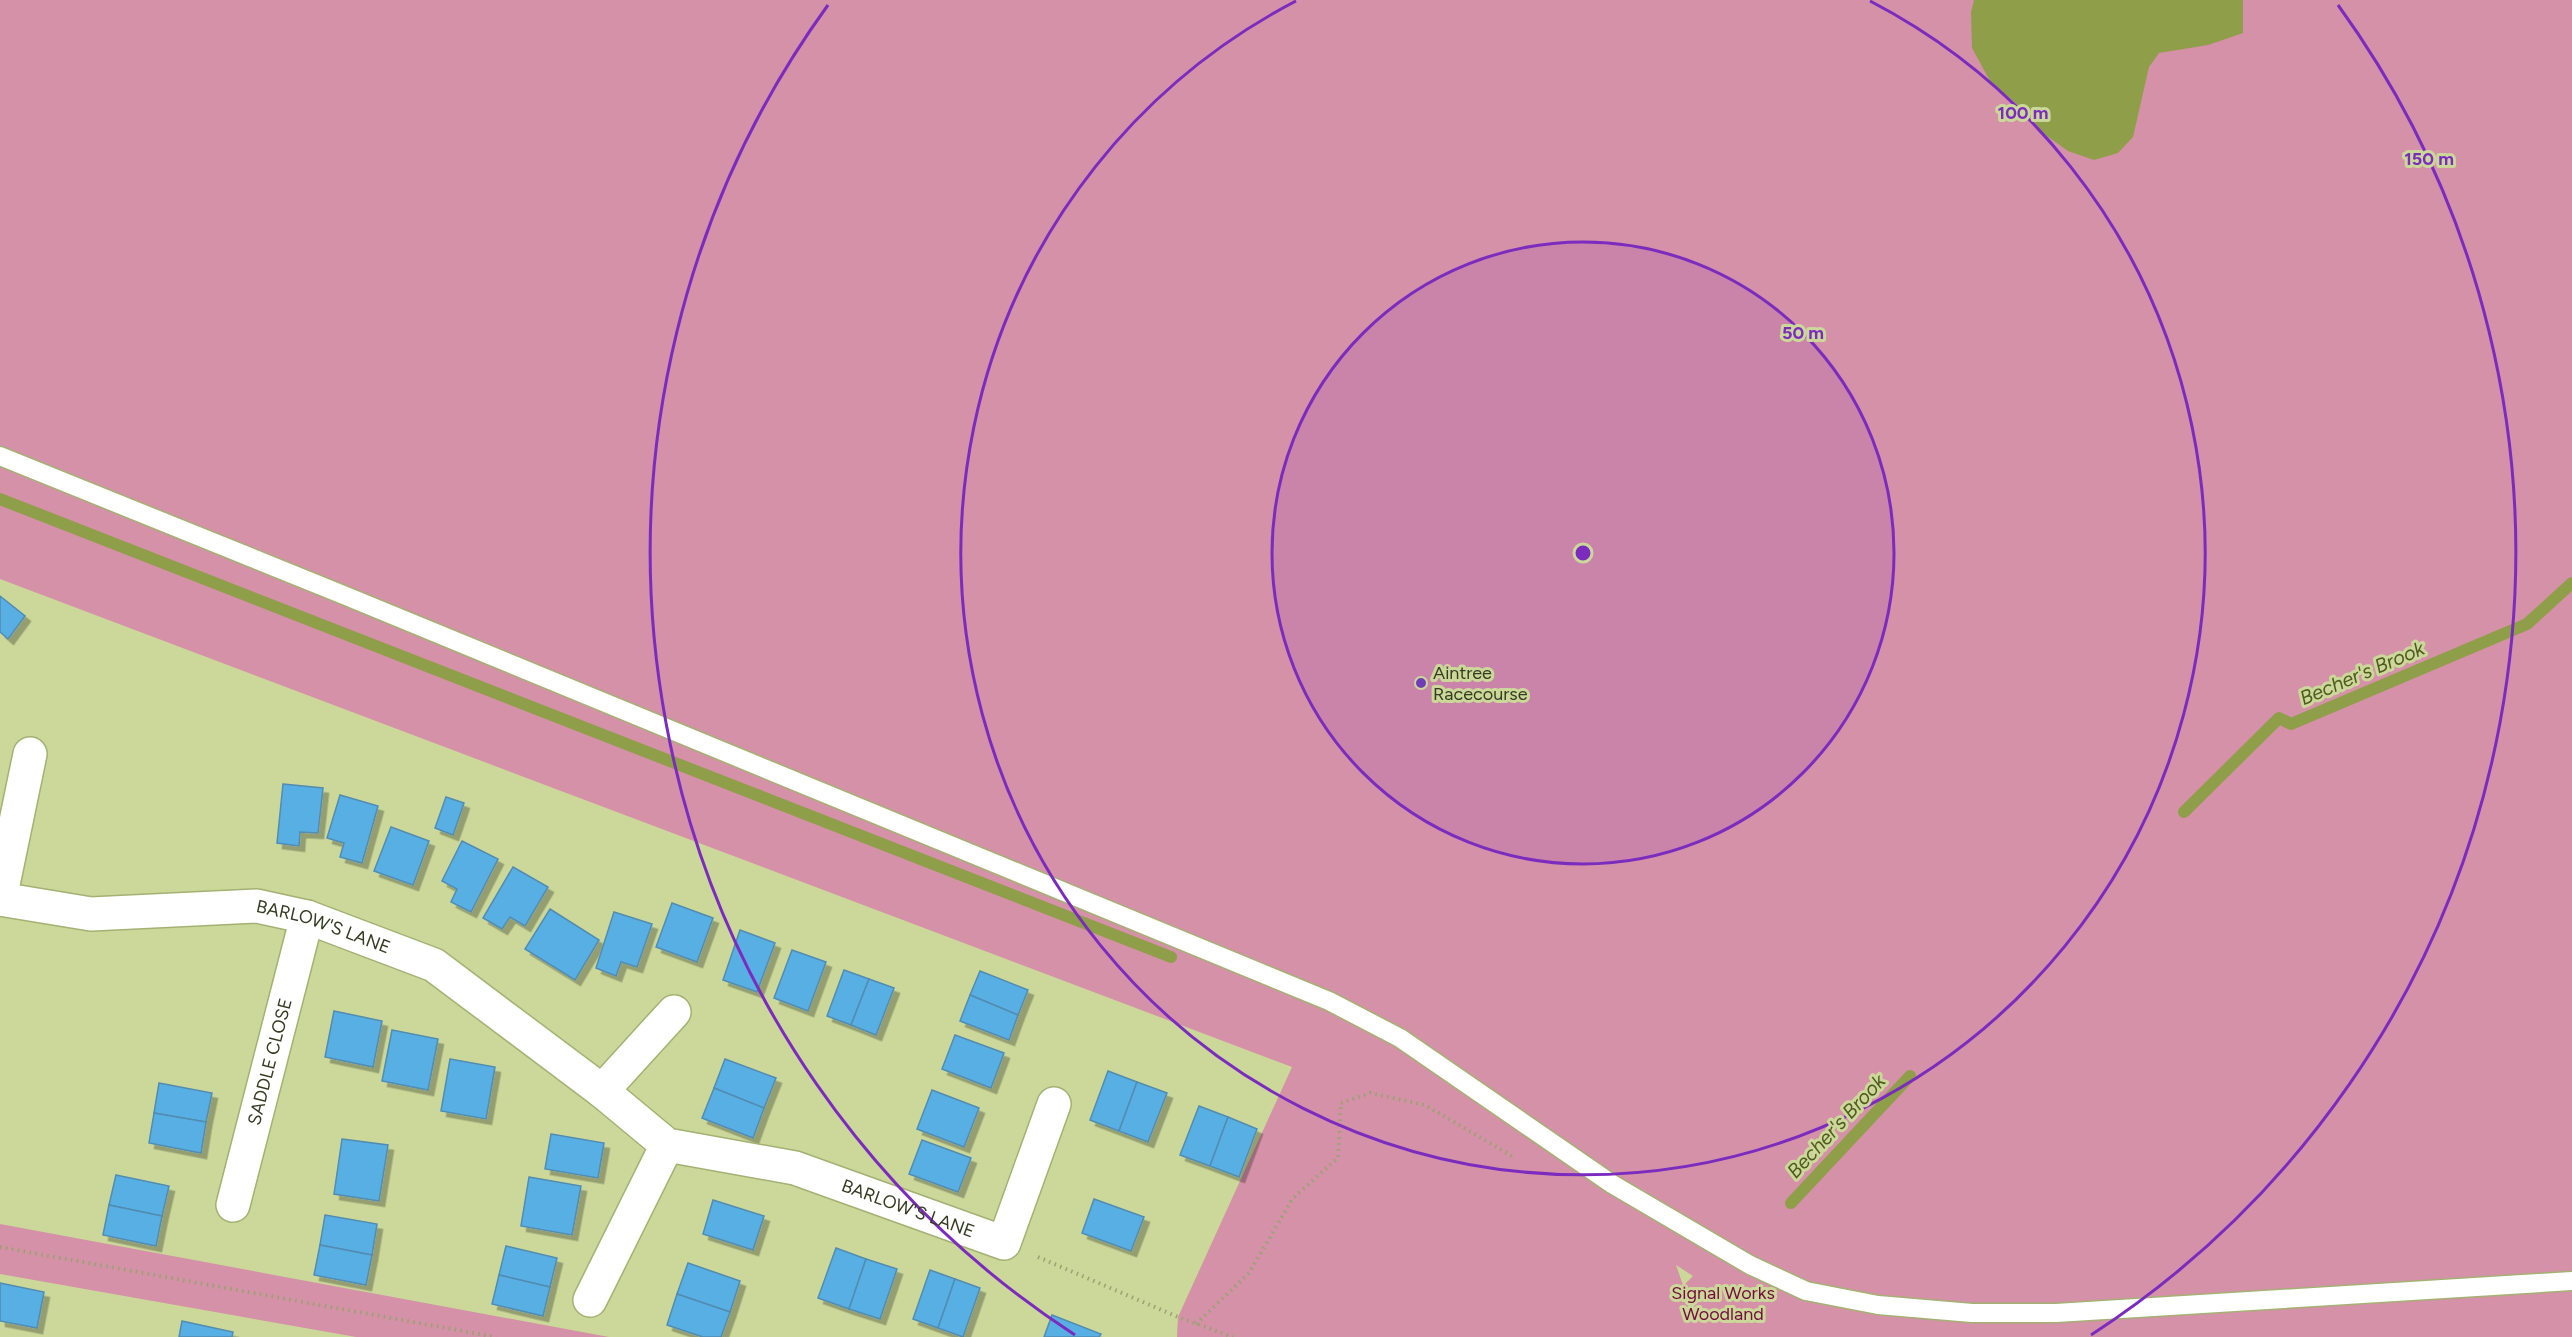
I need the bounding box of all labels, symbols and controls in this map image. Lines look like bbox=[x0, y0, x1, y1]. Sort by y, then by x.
text: 100 m bbox=[1998, 102, 2048, 124]
text: 150 m bbox=[2404, 148, 2454, 170]
text: 50 m bbox=[1782, 322, 1824, 344]
centre of rings bbox=[1573, 543, 1593, 563]
water label: Becher's Brook bbox=[2296, 635, 2429, 710]
place label: Aintree Racecourse bbox=[1433, 662, 1528, 705]
marker: Aintree Racecourse bbox=[1414, 676, 1428, 690]
street label: BARLOW'S LANE bbox=[254, 895, 394, 959]
street label: SADDLE CLOSE bbox=[243, 996, 297, 1127]
water label: Becher's Brook bbox=[1782, 1068, 1891, 1183]
street label: BARLOW'S LANE bbox=[838, 1175, 978, 1243]
park label: Signal Works Woodland bbox=[1671, 1282, 1775, 1325]

